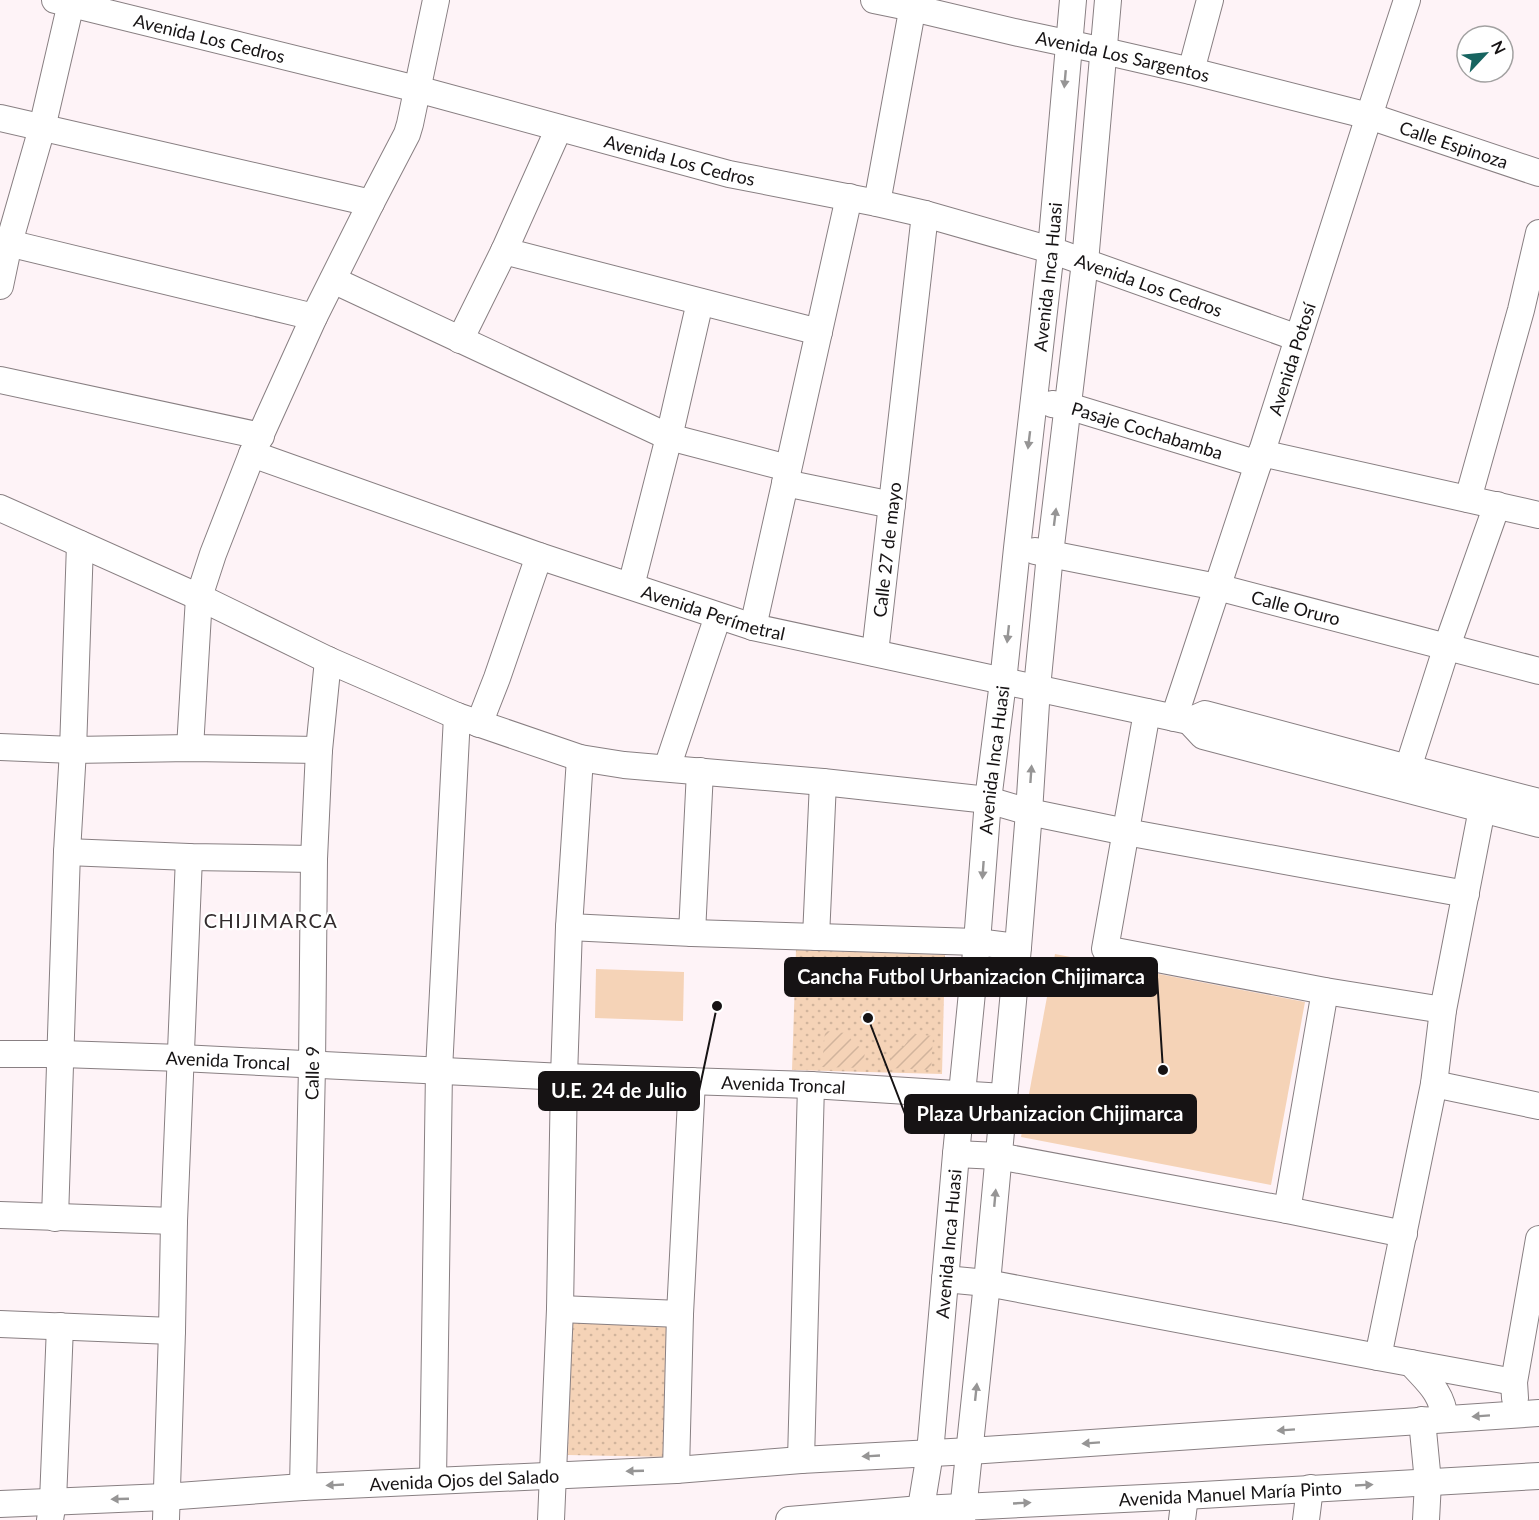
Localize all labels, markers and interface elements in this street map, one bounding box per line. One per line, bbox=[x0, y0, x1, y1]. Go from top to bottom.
street label: Avenida Los Cedros bbox=[132, 9, 287, 67]
north arrow bbox=[1455, 24, 1515, 84]
street label: Avenida Los Sargentos bbox=[1034, 26, 1212, 86]
text: N bbox=[1488, 38, 1510, 57]
one-way arrow bbox=[1060, 70, 1070, 89]
street label: Calle Espinoza bbox=[1397, 116, 1511, 173]
street label: Avenida Los Cedros bbox=[602, 130, 757, 190]
street label: Avenida Inca Huasi bbox=[1029, 201, 1066, 353]
street label: Avenida Los Cedros bbox=[1072, 248, 1226, 321]
street label: Avenida Potosí bbox=[1263, 299, 1320, 418]
street label: Pasaje Cochabamba bbox=[1069, 397, 1226, 464]
one-way arrow bbox=[1024, 431, 1034, 450]
street label: Calle 27 de mayo bbox=[868, 481, 905, 619]
one-way arrow bbox=[1050, 508, 1059, 527]
street label: Avenida Perímetral bbox=[639, 580, 787, 645]
street label: Calle Oruro bbox=[1249, 585, 1343, 630]
one-way arrow bbox=[1003, 625, 1013, 644]
street label: Avenida Inca Huasi bbox=[974, 684, 1013, 835]
one-way arrow bbox=[1027, 764, 1036, 783]
one-way arrow bbox=[978, 860, 988, 879]
district label: CHIJIMARCA bbox=[204, 908, 338, 932]
callout: Cancha Futbol Urbanizacion Chijimarca bbox=[785, 958, 1157, 996]
text: Cancha Futbol Urbanizacion Chijimarca bbox=[797, 964, 1145, 988]
street label: Avenida Troncal bbox=[165, 1046, 291, 1074]
street label: Calle 9 bbox=[300, 1046, 323, 1100]
street label: Avenida Troncal bbox=[721, 1071, 846, 1098]
callout: U.E. 24 de Julio bbox=[539, 1072, 699, 1110]
text: U.E. 24 de Julio bbox=[551, 1078, 687, 1102]
callout: Plaza Urbanizacion Chijimarca bbox=[905, 1095, 1196, 1133]
text: Plaza Urbanizacion Chijimarca bbox=[917, 1101, 1183, 1125]
street label: Avenida Inca Huasi bbox=[931, 1168, 966, 1319]
one-way arrow bbox=[990, 1189, 999, 1208]
one-way arrow bbox=[971, 1383, 981, 1402]
one-way arrow bbox=[1471, 1412, 1490, 1421]
one-way arrow bbox=[1277, 1425, 1296, 1434]
one-way arrow bbox=[1082, 1438, 1101, 1447]
one-way arrow bbox=[862, 1451, 881, 1461]
street label: Avenida Ojos del Salado bbox=[369, 1464, 560, 1495]
one-way arrow bbox=[625, 1467, 644, 1476]
street label: Avenida Manuel María Pinto bbox=[1118, 1476, 1342, 1510]
one-way arrow bbox=[326, 1481, 345, 1490]
one-way arrow bbox=[1354, 1481, 1373, 1490]
one-way arrow bbox=[110, 1494, 129, 1503]
one-way arrow bbox=[1013, 1499, 1032, 1508]

